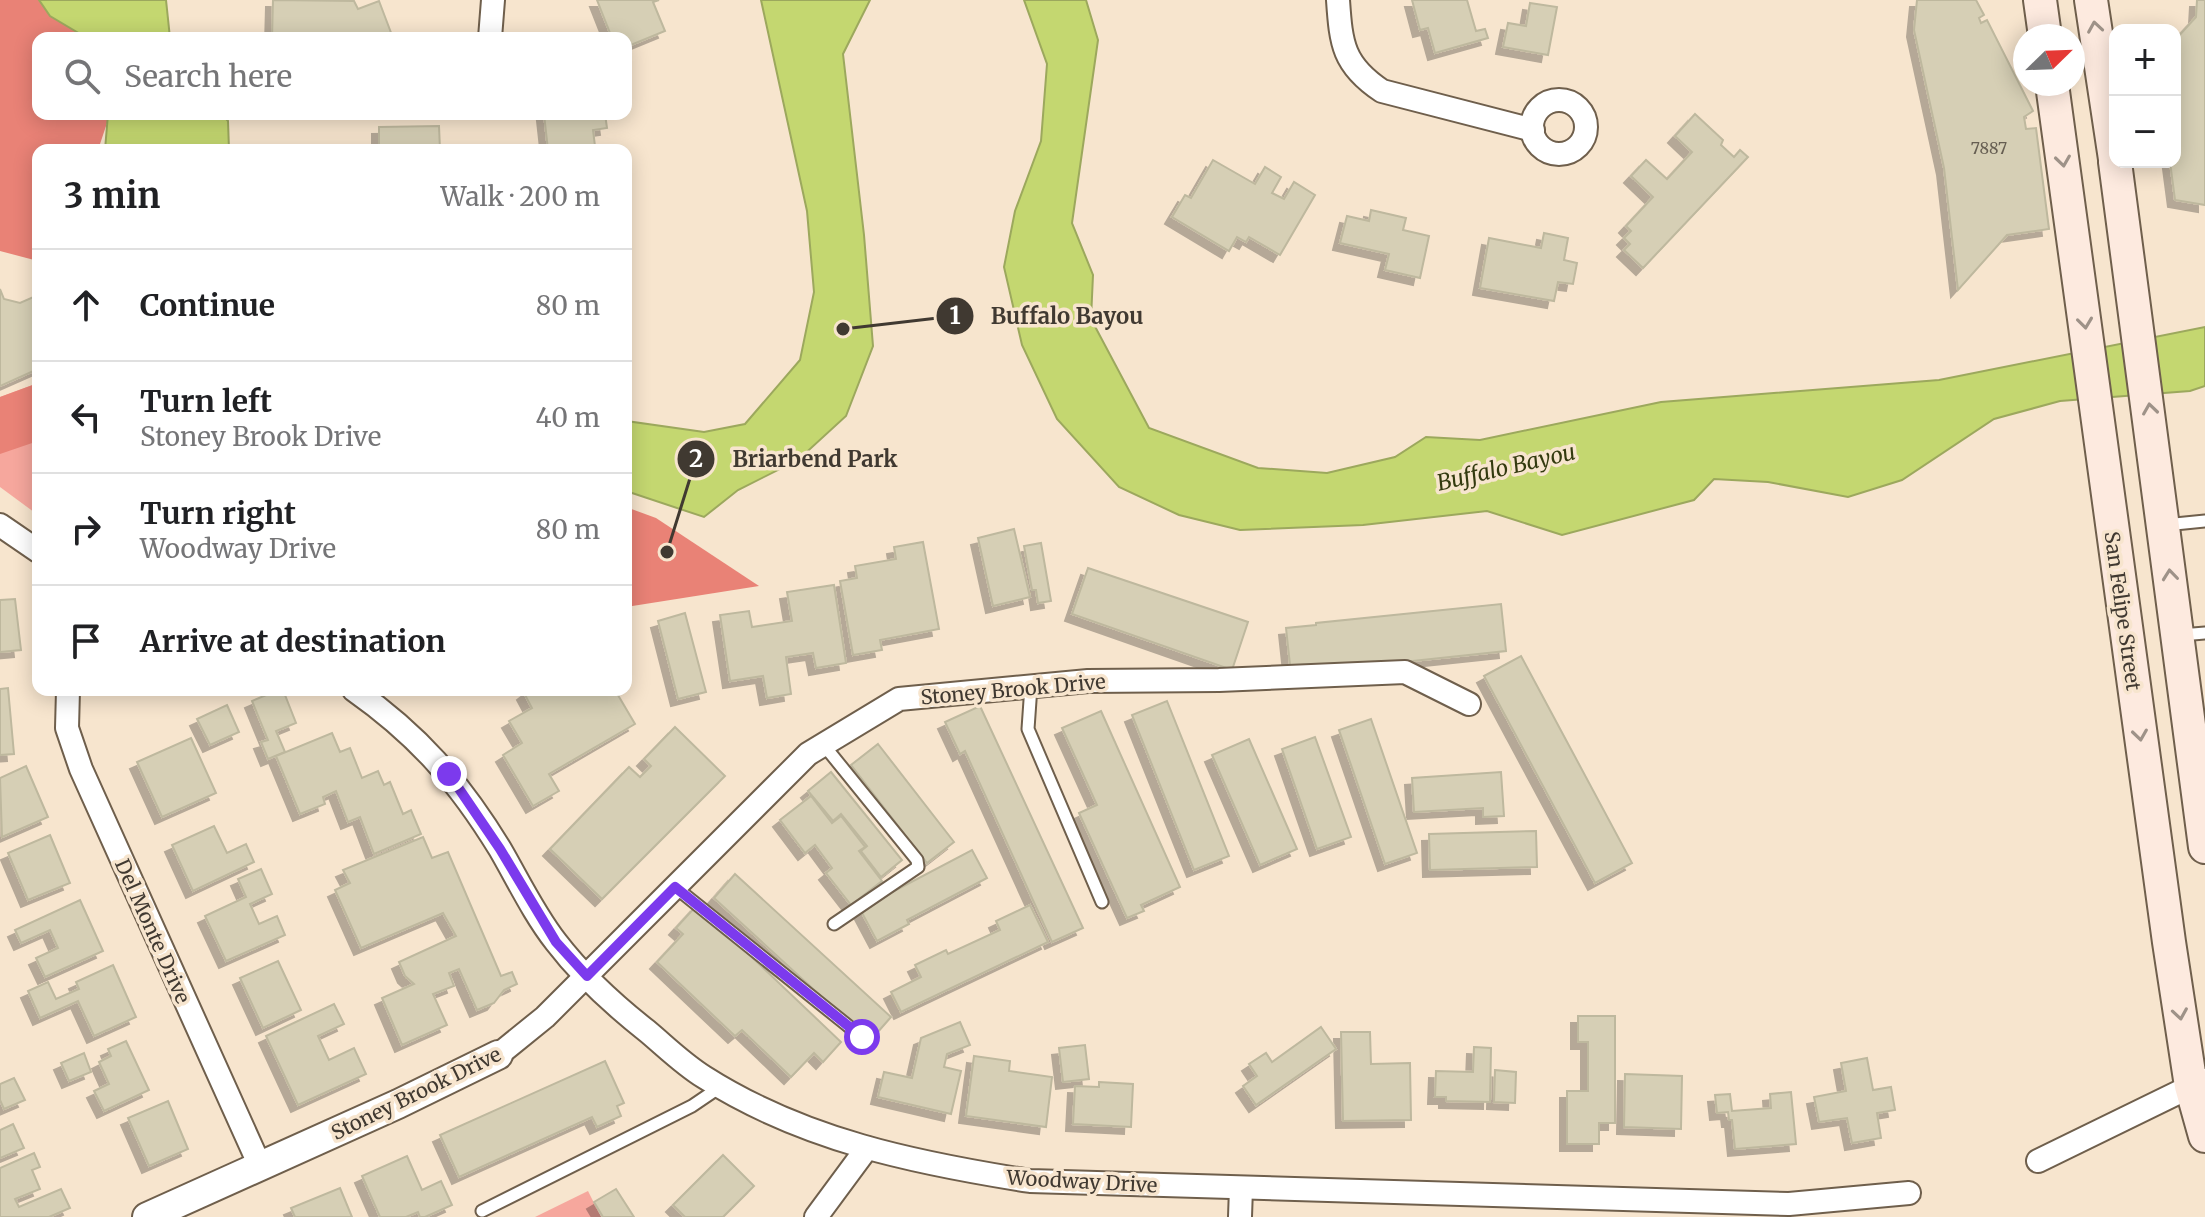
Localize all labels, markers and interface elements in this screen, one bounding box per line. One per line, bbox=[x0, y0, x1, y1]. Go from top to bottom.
one-way arrow bbox=[2087, 20, 2104, 33]
north arrow bbox=[2013, 24, 2085, 96]
map controls bbox=[2109, 24, 2181, 168]
button: + bbox=[2109, 24, 2181, 96]
search box bbox=[32, 32, 632, 120]
icon: search bbox=[60, 54, 104, 98]
text: Search here bbox=[124, 57, 292, 95]
button: − bbox=[2109, 96, 2181, 168]
house number: 7887 bbox=[1971, 138, 2007, 158]
one-way arrow bbox=[2054, 154, 2071, 168]
text: 3 min bbox=[64, 175, 160, 217]
text: Walk · 200 m bbox=[441, 180, 600, 213]
icon: ahead bbox=[64, 283, 108, 327]
text: Continue bbox=[140, 286, 275, 324]
text: 80 m bbox=[536, 289, 600, 322]
callout: Buffalo Bayou bbox=[935, 293, 1160, 339]
text: 1 bbox=[949, 300, 961, 331]
text: Buffalo Bayou bbox=[991, 302, 1143, 330]
one-way arrow bbox=[2076, 317, 2093, 330]
text: Turn left bbox=[140, 382, 272, 420]
icon: left bbox=[64, 395, 108, 439]
text: 40 m bbox=[536, 401, 600, 434]
one-way arrow bbox=[2141, 402, 2158, 415]
text: Stoney Brook Drive bbox=[140, 420, 381, 453]
callout: Briarbend Park bbox=[676, 436, 913, 482]
water label: Buffalo Bayou bbox=[1434, 437, 1578, 497]
text: 2 bbox=[689, 443, 703, 474]
text: Briarbend Park bbox=[732, 445, 898, 473]
text: Turn right bbox=[140, 494, 296, 532]
icon: right bbox=[64, 507, 108, 551]
text: 80 m bbox=[536, 513, 600, 546]
street label: San Felipe Street bbox=[2099, 530, 2147, 692]
text: Woodway Drive bbox=[140, 532, 336, 565]
one-way arrow bbox=[2162, 568, 2179, 582]
icon: arrive bbox=[64, 619, 108, 663]
text: Arrive at destination bbox=[140, 622, 446, 660]
street label: Stoney Brook Drive bbox=[919, 668, 1107, 710]
one-way arrow bbox=[2131, 728, 2148, 742]
route end bbox=[431, 756, 467, 792]
street label: Del Monte Drive bbox=[110, 855, 196, 1007]
one-way arrow bbox=[2171, 1008, 2188, 1021]
route start bbox=[844, 1019, 880, 1055]
street label: Stoney Brook Drive bbox=[327, 1041, 505, 1145]
street label: Woodway Drive bbox=[1005, 1165, 1158, 1197]

